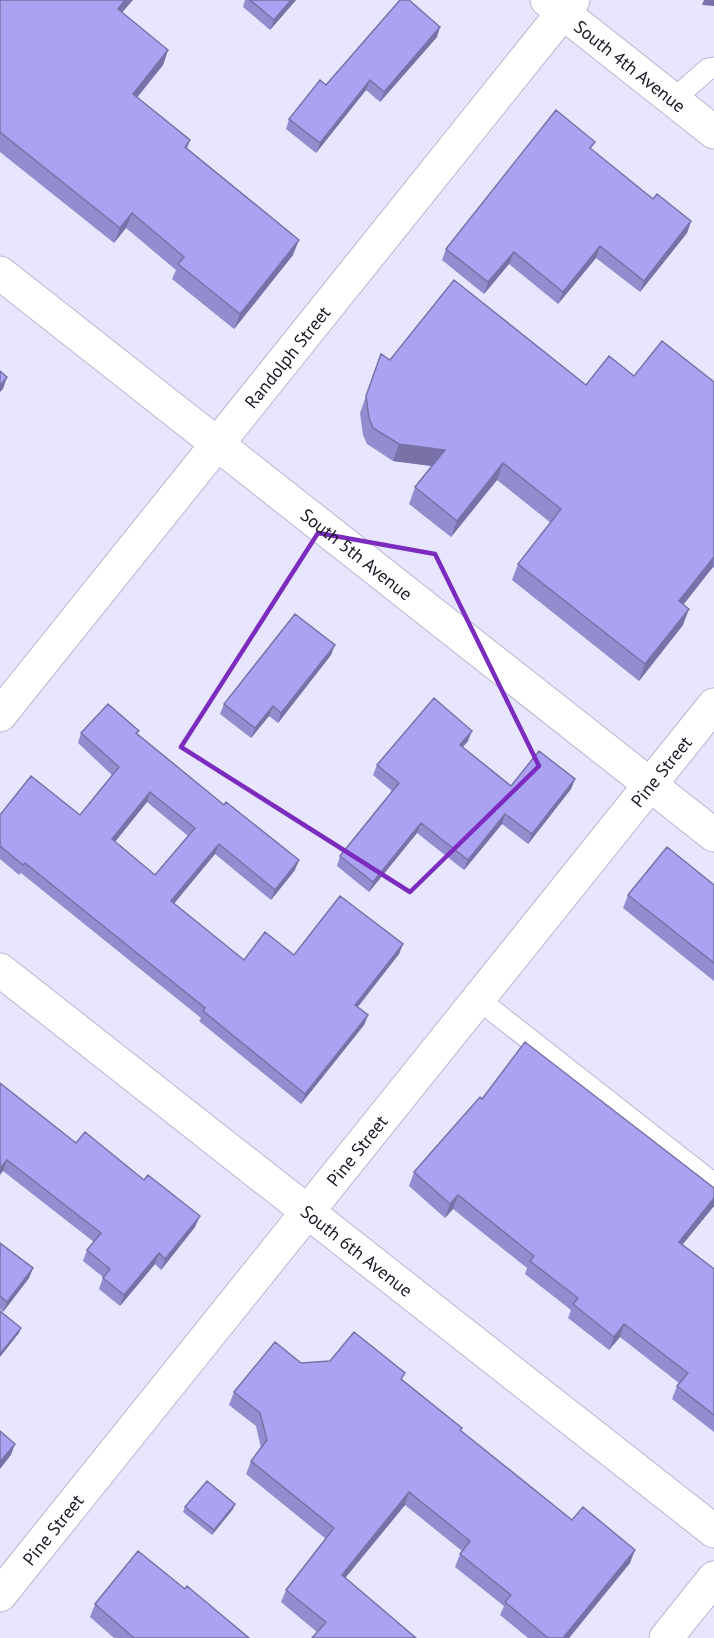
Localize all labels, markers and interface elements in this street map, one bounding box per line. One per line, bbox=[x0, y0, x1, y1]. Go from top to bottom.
street label: South 4th Avenue bbox=[570, 15, 691, 117]
street label: Randolph Street bbox=[239, 301, 335, 413]
street label: South 5th Avenue bbox=[296, 503, 417, 605]
street label: Pine Street bbox=[625, 731, 696, 812]
street label: Pine Street bbox=[321, 1110, 392, 1191]
street label: South 6th Avenue bbox=[296, 1199, 418, 1302]
street label: Pine Street bbox=[17, 1489, 88, 1570]

